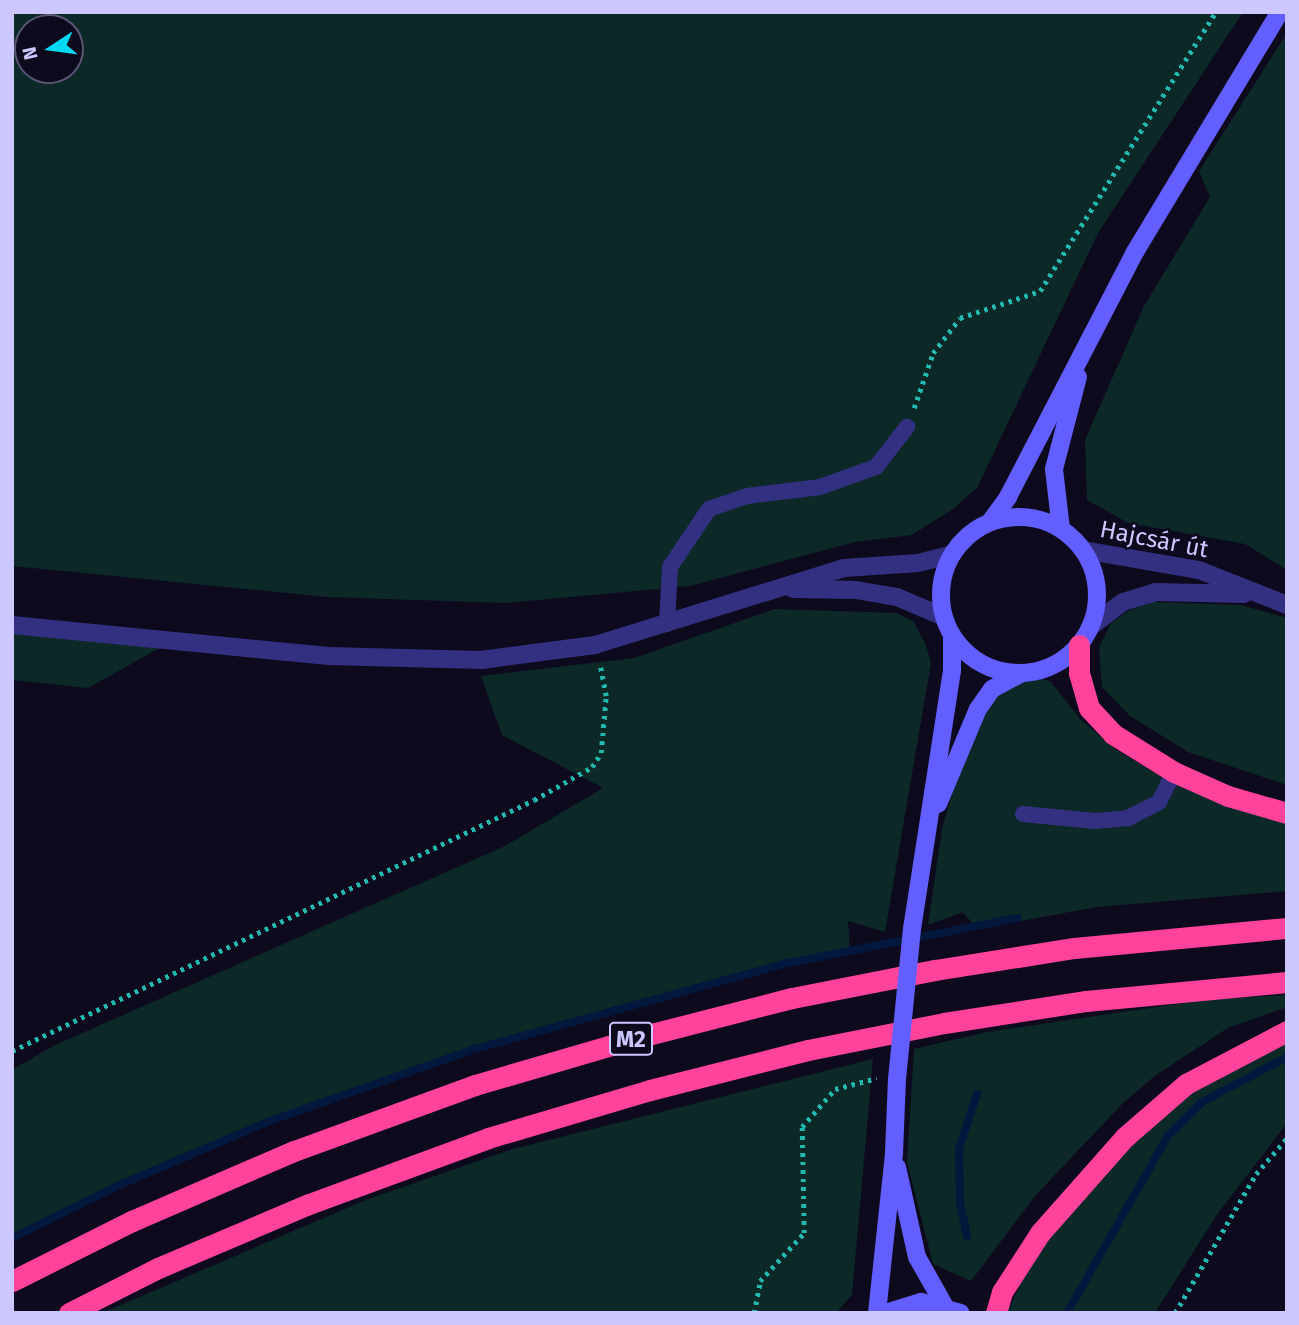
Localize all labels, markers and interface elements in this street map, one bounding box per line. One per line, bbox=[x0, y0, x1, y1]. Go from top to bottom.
north arrow bbox=[14, 14, 84, 84]
text: N bbox=[17, 45, 43, 62]
street label: Hajcsár út bbox=[1097, 515, 1211, 565]
road number: M2 bbox=[608, 1020, 654, 1058]

